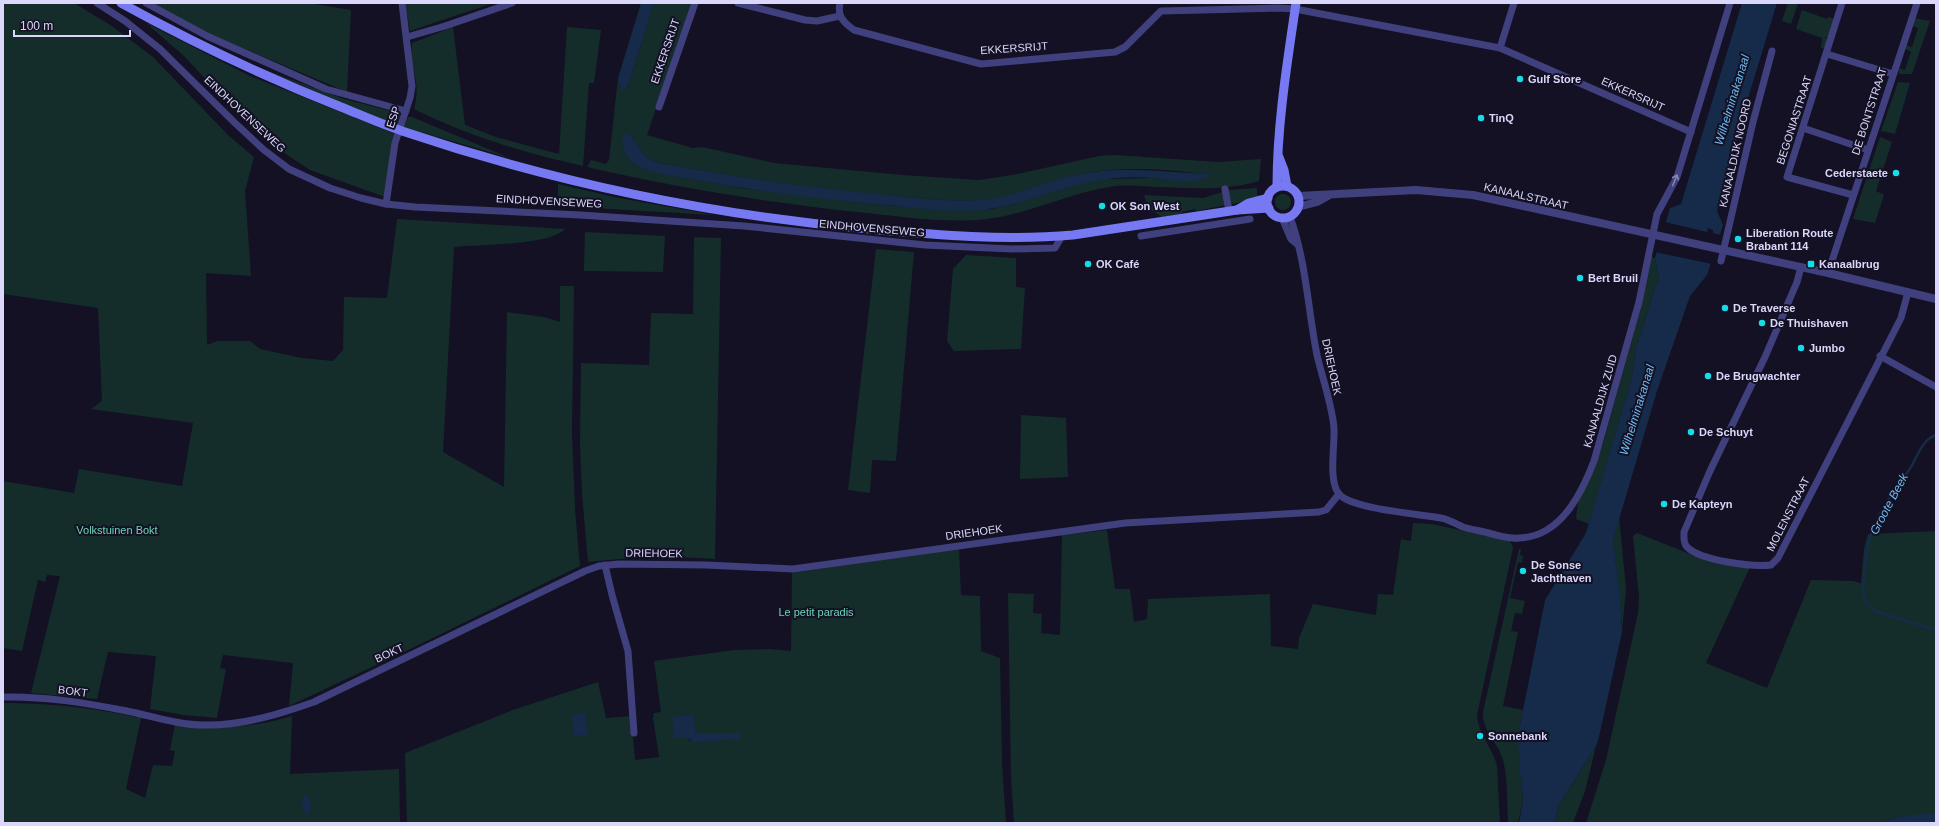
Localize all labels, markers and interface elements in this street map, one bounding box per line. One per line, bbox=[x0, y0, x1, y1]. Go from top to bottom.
scale bar bbox=[14, 12, 130, 38]
street label: EKKERSRIJT bbox=[648, 17, 682, 85]
text: 100 m bbox=[20, 19, 53, 33]
street label: EKKERSRIJT bbox=[980, 40, 1049, 56]
water label: Wilhelminakanaal bbox=[1712, 53, 1753, 147]
street label: DE BONTSTRAAT bbox=[1849, 65, 1889, 156]
street label: EINDHOVENSEWEG bbox=[202, 73, 288, 155]
place label: Gulf Store bbox=[1528, 73, 1581, 85]
marker: Gulf Store bbox=[1515, 74, 1525, 84]
street label: BEGONIASTRAAT bbox=[1774, 74, 1814, 166]
street label: EKKERSRIJT bbox=[1600, 75, 1667, 113]
street label: KANAALDIJK NOORD bbox=[1717, 97, 1753, 209]
street label: ESP bbox=[384, 105, 402, 129]
place label: TinQ bbox=[1489, 112, 1514, 124]
marker: TinQ bbox=[1476, 113, 1486, 123]
place label: Cederstaete bbox=[1825, 167, 1888, 179]
marker: Cederstaete bbox=[1891, 168, 1901, 178]
one-way arrow bbox=[1672, 174, 1680, 186]
street label: KANAALSTRAAT bbox=[1483, 180, 1570, 212]
street label: EINDHOVENSEWEG bbox=[496, 192, 602, 210]
place label: OK Son West bbox=[1110, 200, 1180, 212]
marker: OK Son West bbox=[1097, 201, 1107, 211]
street label: EINDHOVENSEWEG bbox=[818, 217, 926, 239]
place label: Liberation Route Brabant 114 bbox=[1746, 227, 1833, 252]
marker: Liberation Route Brabant 114 bbox=[1733, 234, 1743, 244]
place label: OK Café bbox=[1096, 258, 1139, 270]
place label: Kanaalbrug bbox=[1819, 258, 1880, 270]
marker: OK Café bbox=[1083, 259, 1093, 269]
marker: Kanaalbrug bbox=[1806, 259, 1816, 269]
place label: Bert Bruil bbox=[1588, 272, 1638, 284]
marker: Bert Bruil bbox=[1575, 273, 1585, 283]
place label: De Traverse bbox=[1733, 302, 1795, 314]
marker: De Traverse bbox=[1720, 303, 1730, 313]
place label: De Thuishaven bbox=[1770, 317, 1849, 329]
marker: De Thuishaven bbox=[1757, 318, 1767, 328]
street label: DRIEHOEK bbox=[1320, 338, 1344, 397]
place label: Jumbo bbox=[1809, 342, 1845, 354]
marker: Jumbo bbox=[1796, 343, 1806, 353]
street label: KANAALDIJK ZUID bbox=[1581, 353, 1619, 449]
water label: Wilhelminakanaal bbox=[1617, 363, 1658, 457]
place label: De Brugwachter bbox=[1716, 370, 1801, 382]
marker: De Brugwachter bbox=[1703, 371, 1713, 381]
place label: De Schuyt bbox=[1699, 426, 1753, 438]
marker: De Schuyt bbox=[1686, 427, 1696, 437]
water label: Groote Beek bbox=[1867, 470, 1911, 537]
street label: MOLENSTRAAT bbox=[1764, 475, 1812, 553]
place label: De Kapteyn bbox=[1672, 498, 1733, 510]
marker: De Kapteyn bbox=[1659, 499, 1669, 509]
street label: DRIEHOEK bbox=[945, 522, 1004, 542]
park label: Volkstuinen Bokt bbox=[76, 524, 158, 536]
street label: DRIEHOEK bbox=[625, 546, 683, 560]
place label: De Sonse Jachthaven bbox=[1531, 559, 1592, 584]
marker: De Sonse Jachthaven bbox=[1518, 566, 1528, 576]
park label: Le petit paradis bbox=[778, 606, 854, 618]
street label: BOKT bbox=[373, 641, 405, 665]
street label: BOKT bbox=[57, 683, 89, 699]
place label: Sonnebank bbox=[1488, 730, 1548, 742]
marker: Sonnebank bbox=[1475, 731, 1485, 741]

